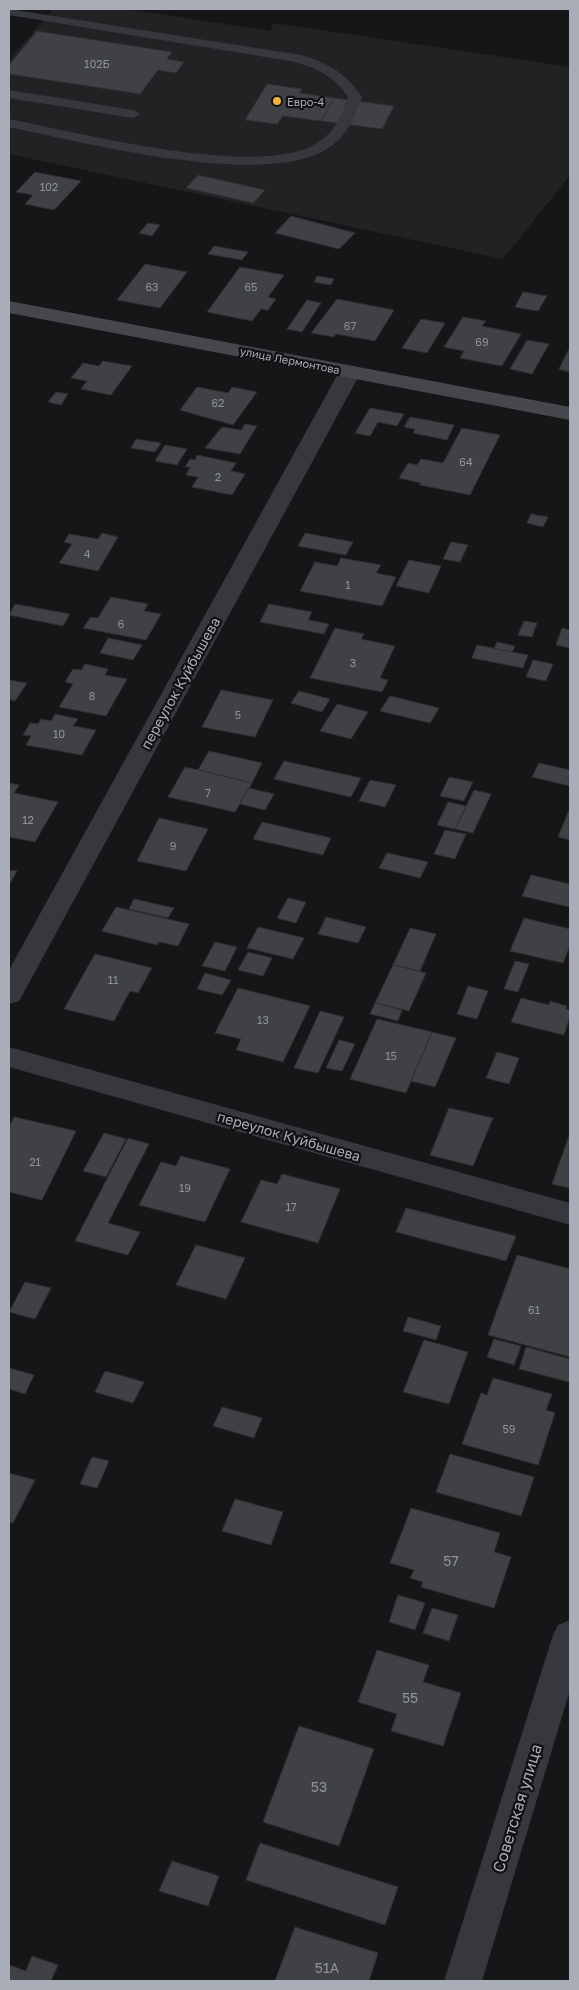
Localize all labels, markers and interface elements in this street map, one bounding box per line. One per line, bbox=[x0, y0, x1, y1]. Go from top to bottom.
house number: 102Б bbox=[84, 57, 110, 70]
marker: Евро-4 bbox=[271, 95, 283, 107]
place label: Евро-4 bbox=[287, 95, 324, 108]
house number: 102 bbox=[40, 180, 58, 193]
house number: 63 bbox=[145, 280, 159, 293]
house number: 65 bbox=[244, 280, 258, 293]
house number: 67 bbox=[344, 319, 356, 332]
house number: 69 bbox=[475, 335, 489, 348]
street label: улица Лермонтова bbox=[239, 344, 341, 376]
house number: 62 bbox=[211, 396, 225, 409]
house number: 64 bbox=[459, 455, 473, 468]
house number: 2 bbox=[215, 470, 221, 483]
house number: 4 bbox=[84, 547, 91, 560]
house number: 1 bbox=[345, 578, 351, 591]
street label: переулок Куйбышева bbox=[137, 614, 223, 752]
house number: 6 bbox=[118, 617, 125, 630]
house number: 3 bbox=[350, 656, 356, 669]
house number: 8 bbox=[89, 689, 96, 702]
house number: 5 bbox=[235, 708, 241, 721]
house number: 10 bbox=[53, 727, 65, 740]
house number: 7 bbox=[205, 786, 211, 799]
house number: 12 bbox=[22, 813, 34, 826]
house number: 9 bbox=[170, 839, 176, 852]
house number: 11 bbox=[108, 973, 118, 986]
house number: 13 bbox=[257, 1013, 269, 1026]
house number: 15 bbox=[385, 1049, 397, 1062]
street label: переулок Куйбышева bbox=[215, 1107, 363, 1165]
house number: 21 bbox=[29, 1155, 41, 1168]
house number: 19 bbox=[179, 1181, 191, 1194]
house number: 17 bbox=[285, 1200, 297, 1213]
house number: 61 bbox=[528, 1303, 540, 1316]
house number: 59 bbox=[502, 1422, 516, 1435]
house number: 57 bbox=[443, 1552, 459, 1569]
house number: 55 bbox=[402, 1689, 418, 1706]
street label: Советская улица bbox=[488, 1741, 546, 1875]
house number: 53 bbox=[311, 1778, 327, 1795]
house number: 51А bbox=[315, 1959, 340, 1976]

